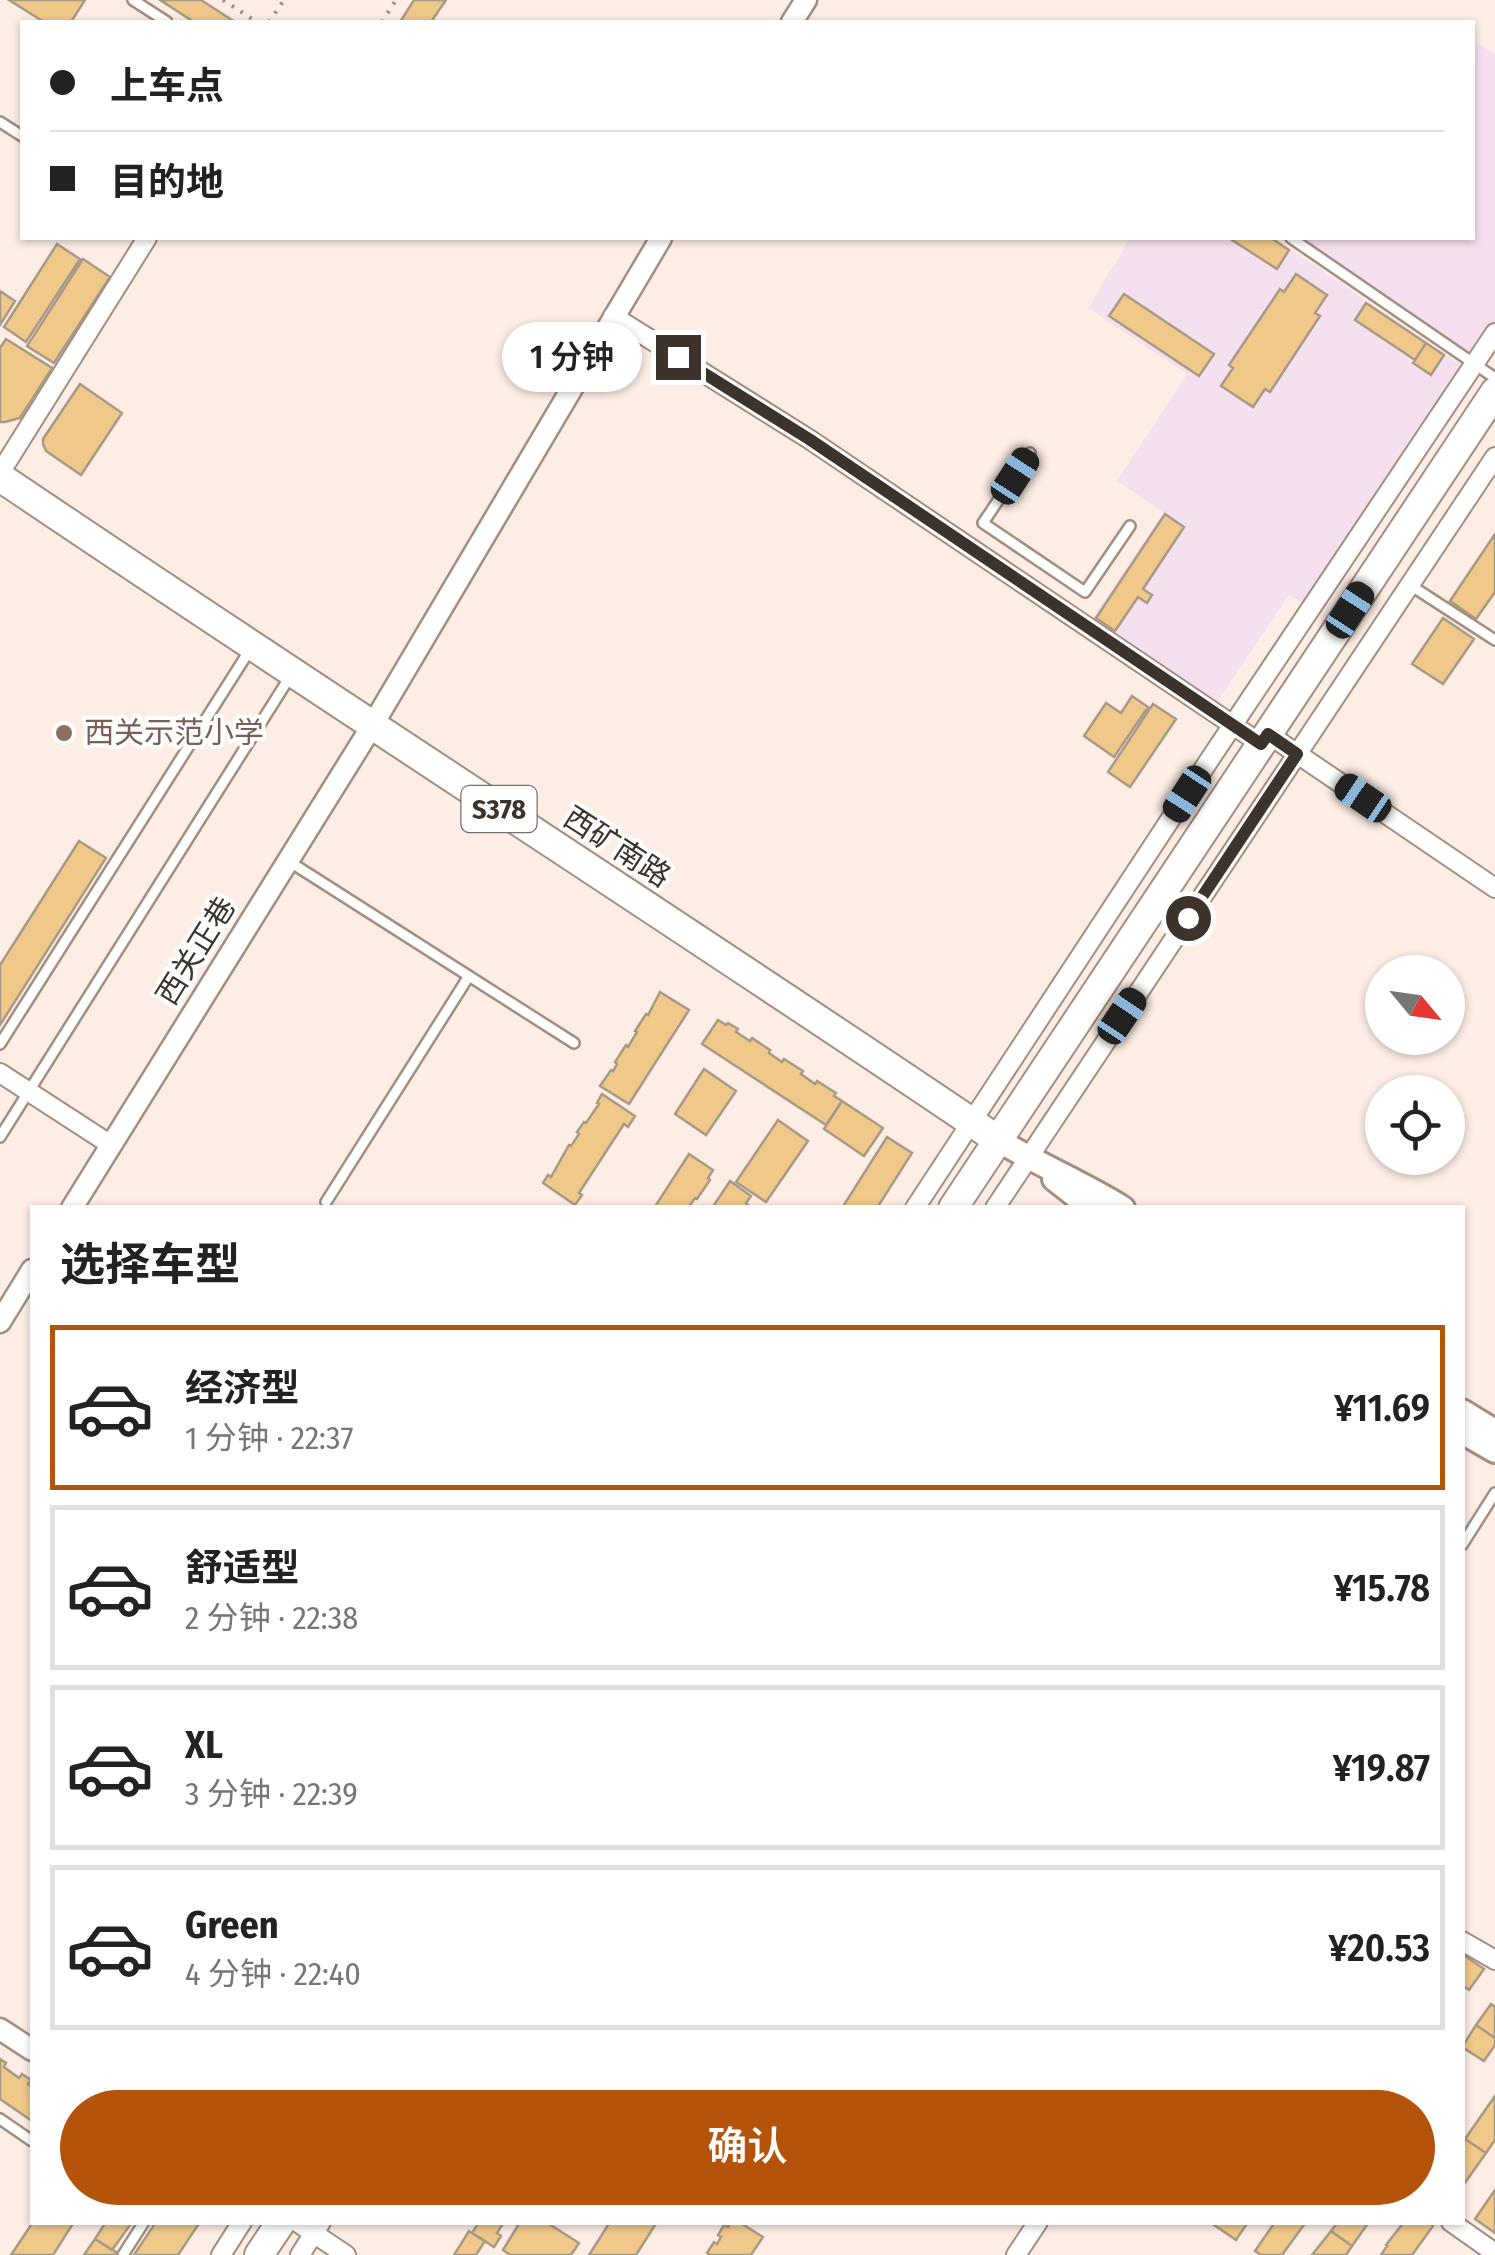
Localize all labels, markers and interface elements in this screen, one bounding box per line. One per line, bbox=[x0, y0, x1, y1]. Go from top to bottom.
text: 上车点 bbox=[110, 63, 224, 109]
text: 目的地 bbox=[110, 159, 224, 205]
callout: 1 分钟 bbox=[503, 322, 643, 392]
route end bbox=[656, 335, 701, 380]
text: 1 分钟 bbox=[530, 338, 614, 376]
car bbox=[986, 443, 1044, 509]
car bbox=[1321, 577, 1379, 643]
place label: 西关示范小学 bbox=[84, 715, 264, 751]
marker: 西关示范小学 bbox=[53, 722, 75, 744]
car bbox=[1158, 761, 1216, 827]
car bbox=[1330, 769, 1396, 827]
road number: S378 bbox=[462, 786, 536, 832]
street label: 西矿南路 bbox=[557, 799, 677, 895]
street label: 西关正巷 bbox=[149, 891, 243, 1011]
route start bbox=[1166, 896, 1211, 941]
north arrow bbox=[1365, 955, 1465, 1055]
map controls bbox=[1365, 955, 1465, 1175]
car bbox=[1093, 983, 1151, 1049]
button: locate bbox=[1365, 1075, 1465, 1175]
text: 选择车型 bbox=[60, 1238, 240, 1292]
icon: car bbox=[65, 1363, 155, 1453]
text: 经济型 bbox=[185, 1365, 299, 1411]
text: ¥11.69 bbox=[1334, 1385, 1430, 1431]
text: 1 分钟 · 22:37 bbox=[185, 1419, 353, 1457]
icon: car bbox=[65, 1543, 155, 1633]
text: 舒适型 bbox=[185, 1545, 299, 1591]
text: ¥15.78 bbox=[1334, 1565, 1430, 1611]
text: 2 分钟 · 22:38 bbox=[185, 1599, 358, 1637]
text: XL bbox=[185, 1722, 223, 1768]
icon: car bbox=[65, 1723, 155, 1813]
text: ¥19.87 bbox=[1333, 1745, 1430, 1791]
text: 3 分钟 · 22:39 bbox=[185, 1775, 358, 1813]
text: Green bbox=[185, 1902, 279, 1948]
icon: car bbox=[65, 1903, 155, 1993]
text: ¥20.53 bbox=[1328, 1925, 1430, 1971]
text: 4 分钟 · 22:40 bbox=[185, 1955, 361, 1993]
button: 确认 bbox=[60, 2090, 1435, 2205]

